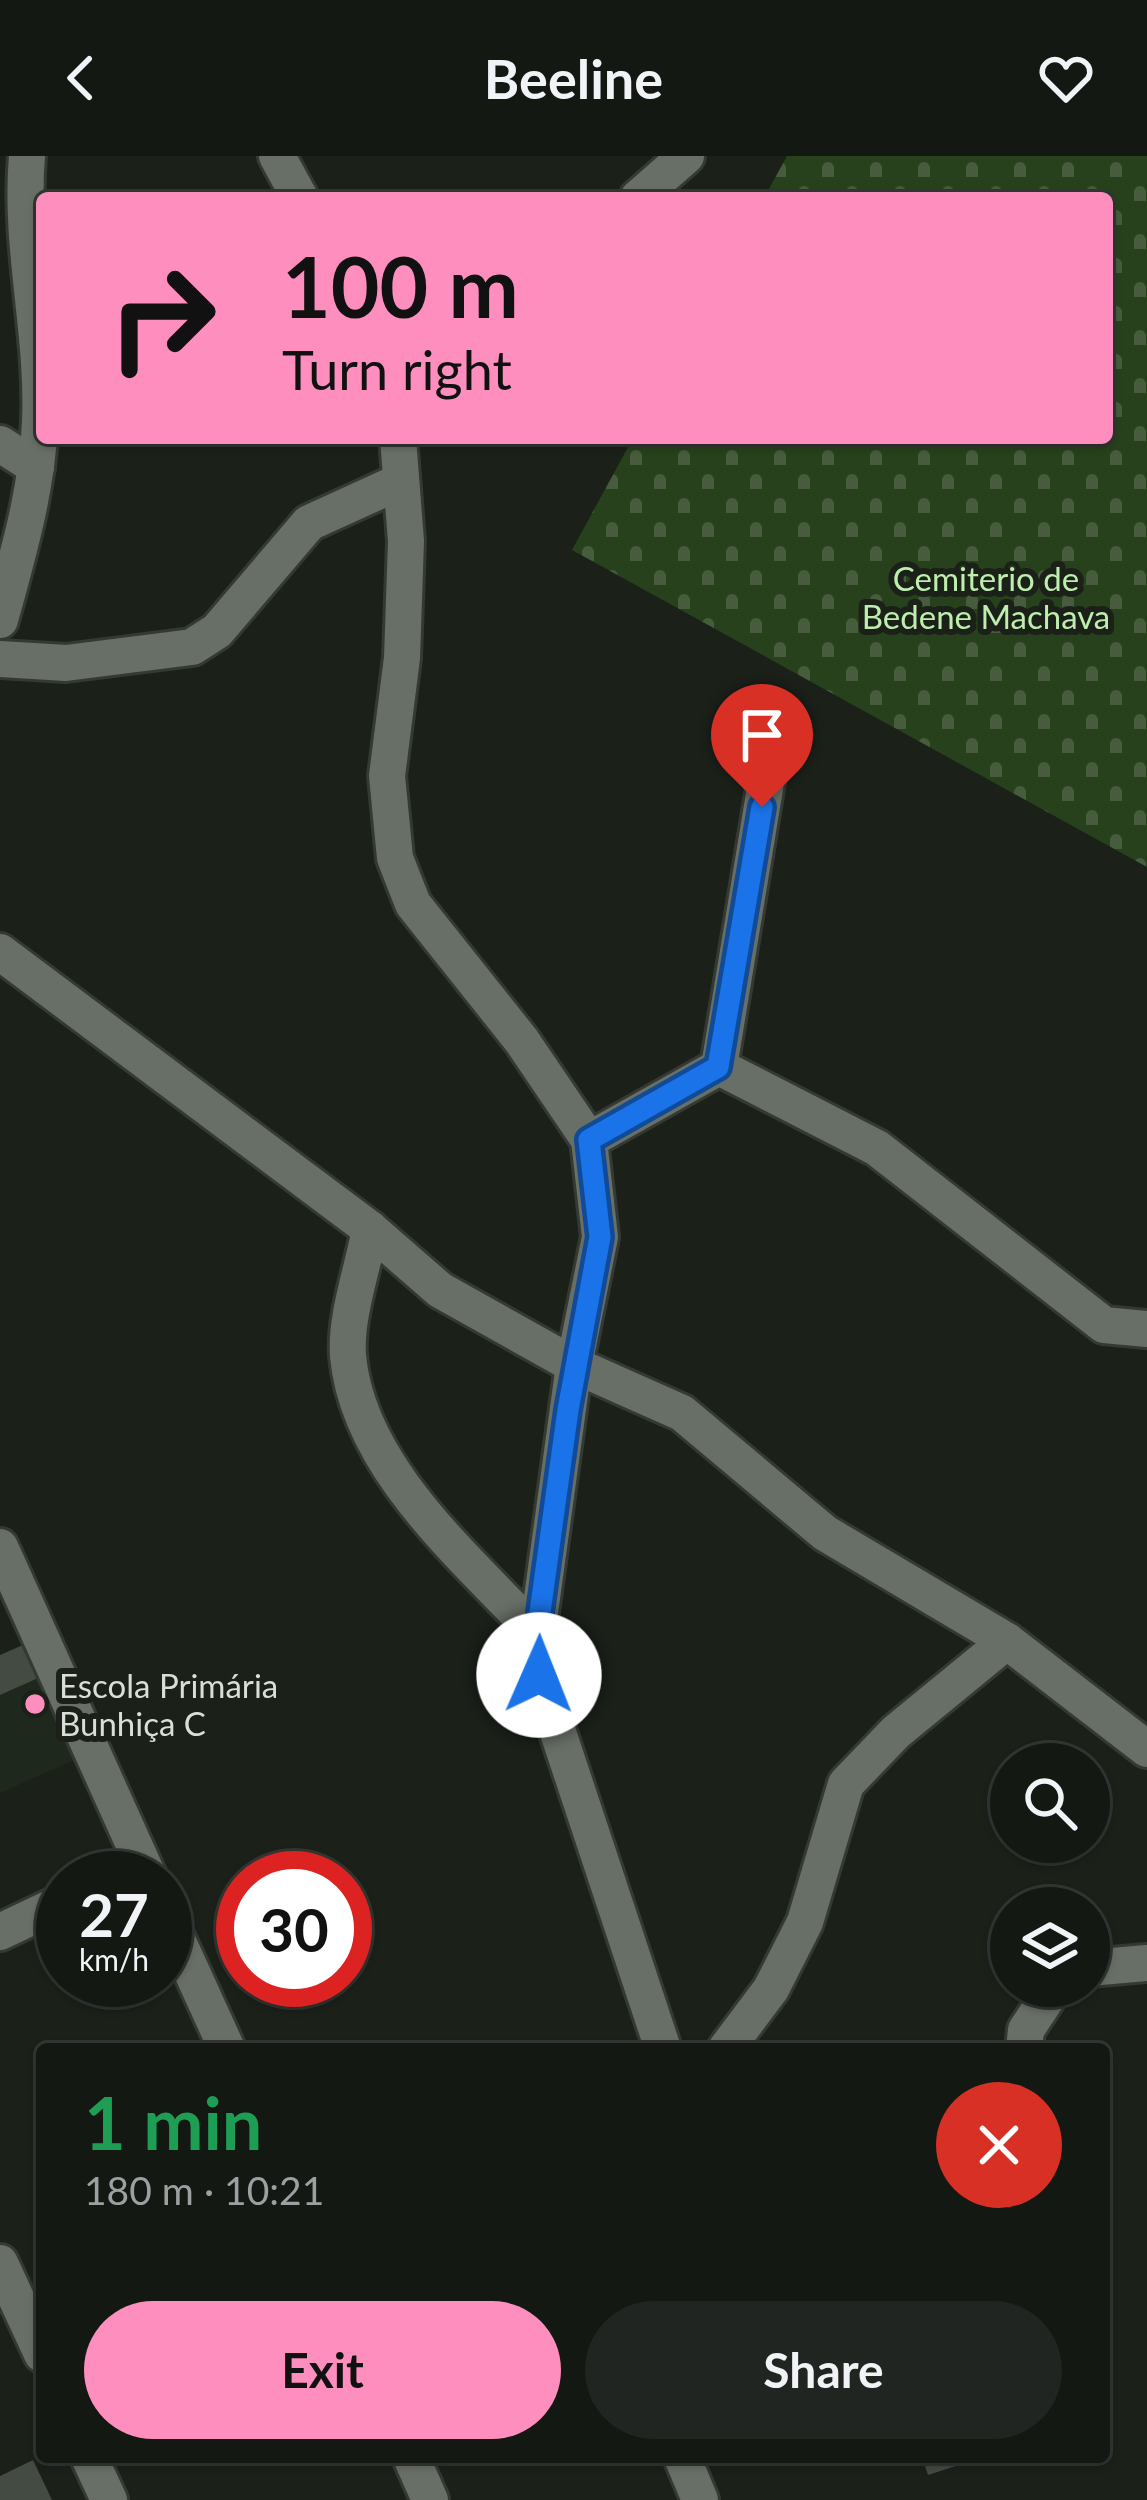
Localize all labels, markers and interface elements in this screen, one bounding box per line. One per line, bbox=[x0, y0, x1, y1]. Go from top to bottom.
icon: back bbox=[48, 45, 114, 111]
icon: heart bbox=[1033, 45, 1099, 111]
text: Beeline bbox=[484, 46, 663, 111]
text: 100 m bbox=[282, 235, 519, 336]
icon: right bbox=[84, 240, 240, 396]
text: Turn right bbox=[282, 337, 512, 402]
park label: Cemiterio de Bedene Machava bbox=[862, 558, 1110, 636]
pin bbox=[711, 684, 813, 807]
icon: arrive bbox=[729, 702, 795, 768]
position arrow bbox=[476, 1612, 602, 1738]
place label: Escola Primária Bunhiça C bbox=[59, 1665, 278, 1743]
marker: Escola Primária Bunhiça C bbox=[22, 1691, 48, 1717]
map controls bbox=[990, 1743, 1110, 2007]
button: search bbox=[990, 1743, 1110, 1863]
speed limit sign: 30 bbox=[216, 1851, 372, 2007]
text: 27 bbox=[79, 1878, 149, 1950]
button: layers bbox=[990, 1887, 1110, 2007]
text: km/h bbox=[79, 1941, 149, 1977]
text: 1 min bbox=[84, 2079, 262, 2165]
button: close bbox=[936, 2082, 1062, 2208]
text: 180 m · 10:21 bbox=[84, 2167, 324, 2213]
button: Exit bbox=[84, 2301, 561, 2439]
button: Share bbox=[585, 2301, 1062, 2439]

